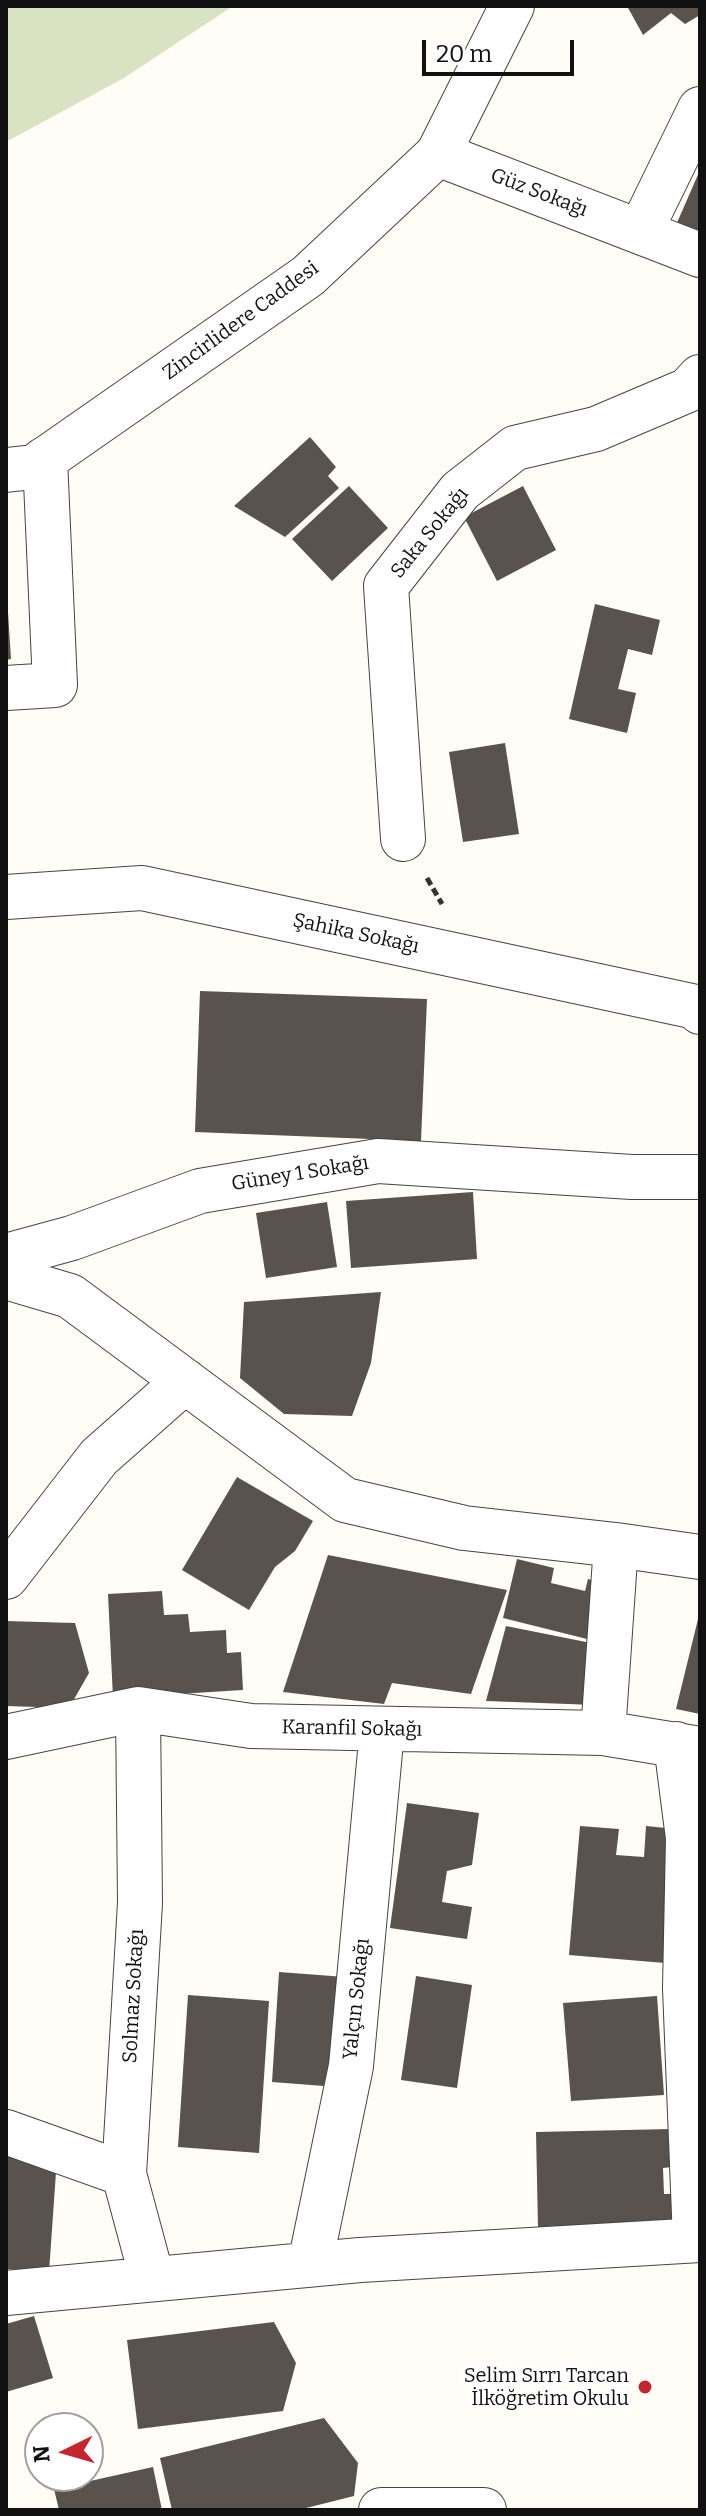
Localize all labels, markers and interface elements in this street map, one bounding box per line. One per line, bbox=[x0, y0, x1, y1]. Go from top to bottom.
scale bar bbox=[426, 24, 578, 74]
text: 20 m bbox=[436, 40, 492, 68]
street label: Güz Sokağı bbox=[487, 163, 591, 223]
street label: Zincirlidere Caddesi bbox=[158, 256, 324, 386]
street label: Saka Sokağı bbox=[386, 483, 474, 583]
street label: Şahika Sokağı bbox=[291, 909, 421, 959]
street label: Güney 1 Sokağı bbox=[230, 1151, 370, 1197]
street label: Karanfil Sokağı bbox=[281, 1716, 423, 1742]
street label: Solmaz Sokağı bbox=[118, 1928, 150, 2064]
street label: Yalçın Sokağı bbox=[339, 1937, 375, 2061]
place label: Selim Sırrı Tarcan İlköğretim Okulu bbox=[464, 2364, 629, 2411]
marker: Selim Sırrı Tarcan İlköğretim Okulu bbox=[636, 2378, 654, 2396]
north arrow bbox=[24, 2412, 104, 2492]
text: N bbox=[27, 2444, 56, 2464]

